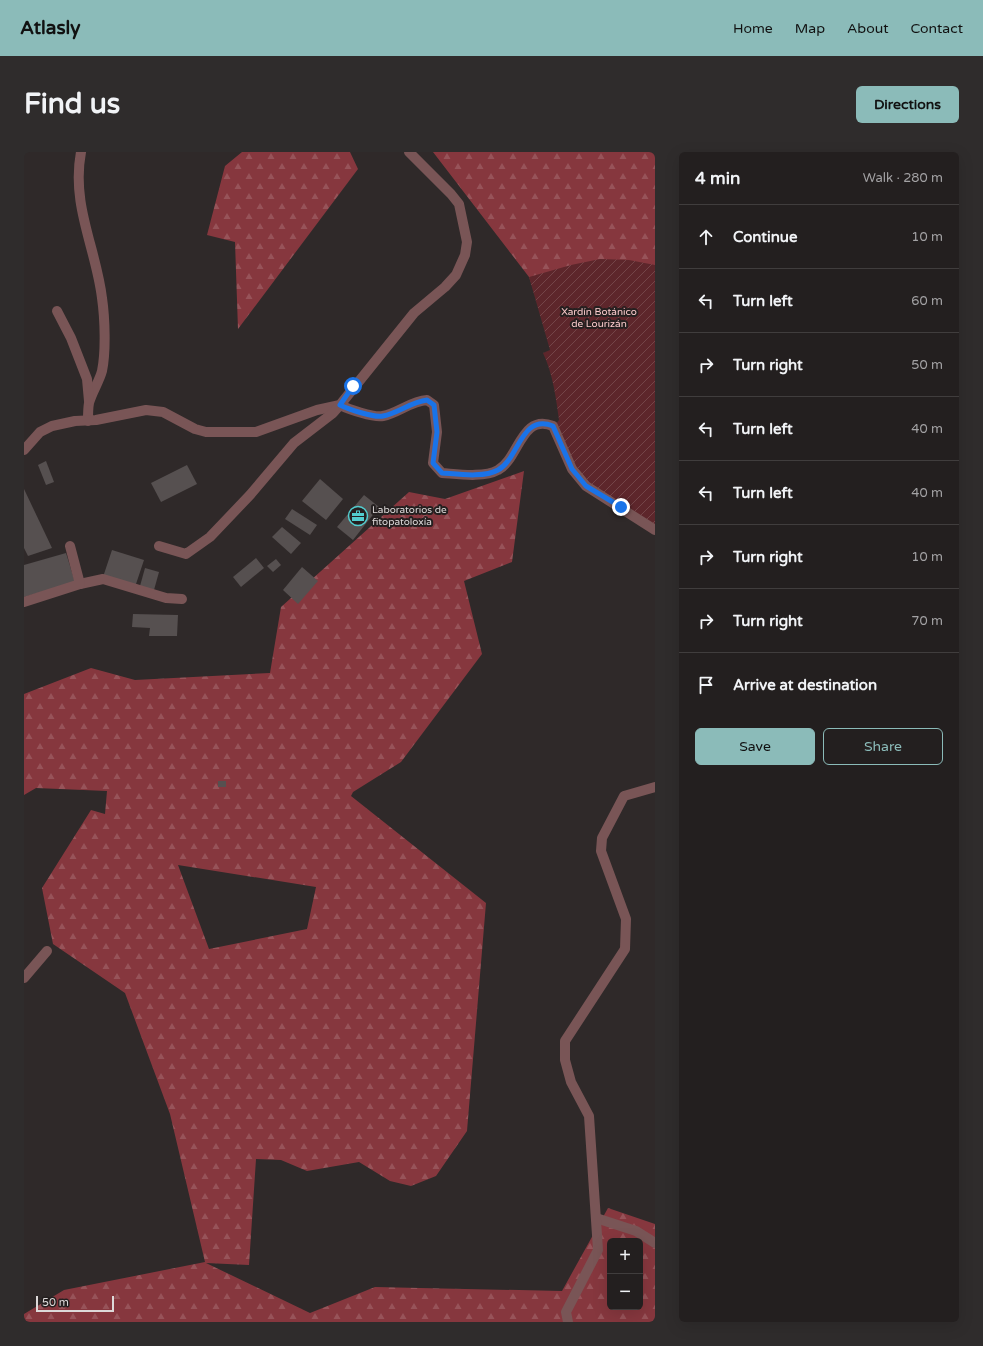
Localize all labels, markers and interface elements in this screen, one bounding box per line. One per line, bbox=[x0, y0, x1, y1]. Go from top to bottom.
text: Atlasly bbox=[20, 17, 80, 39]
text: Home bbox=[733, 20, 773, 37]
text: Map bbox=[795, 20, 825, 37]
text: About bbox=[847, 20, 889, 37]
text: Contact bbox=[911, 20, 963, 37]
button: Directions bbox=[856, 86, 959, 123]
text: Find us bbox=[24, 87, 120, 121]
text: 4 min bbox=[695, 168, 740, 189]
text: Walk · 280 m bbox=[863, 170, 943, 186]
icon: ahead bbox=[695, 226, 717, 248]
text: Continue bbox=[733, 228, 797, 246]
text: 10 m bbox=[911, 229, 943, 245]
icon: left bbox=[695, 290, 717, 312]
text: Turn left bbox=[733, 292, 793, 310]
text: 60 m bbox=[911, 293, 943, 309]
park label: Xardín Botánico de Lourizán bbox=[561, 306, 637, 330]
icon: right bbox=[695, 354, 717, 376]
text: Turn right bbox=[733, 356, 803, 374]
text: 50 m bbox=[911, 357, 943, 373]
route start bbox=[344, 377, 362, 395]
icon: left bbox=[695, 418, 717, 440]
text: Turn left bbox=[733, 420, 793, 438]
text: 40 m bbox=[911, 421, 943, 437]
icon: left bbox=[695, 482, 717, 504]
text: Turn left bbox=[733, 484, 793, 502]
text: 40 m bbox=[911, 485, 943, 501]
route end bbox=[612, 498, 630, 516]
place label: Laboratorios de fitopatoloxía bbox=[372, 504, 447, 528]
office icon: Laboratorios de fitopatoloxía bbox=[347, 505, 369, 527]
icon: right bbox=[695, 546, 717, 568]
text: Turn right bbox=[733, 548, 803, 566]
text: 10 m bbox=[911, 549, 943, 565]
icon: right bbox=[695, 610, 717, 632]
text: Turn right bbox=[733, 612, 803, 630]
text: 70 m bbox=[911, 613, 943, 629]
icon: arrive bbox=[695, 674, 717, 696]
text: Arrive at destination bbox=[733, 676, 877, 694]
button: Save bbox=[695, 728, 815, 765]
button: Share bbox=[823, 728, 943, 765]
map controls bbox=[607, 1238, 643, 1310]
button: + bbox=[607, 1238, 643, 1274]
button: − bbox=[607, 1274, 643, 1310]
scale bar bbox=[36, 1294, 114, 1313]
text: 50 m bbox=[42, 1296, 69, 1309]

